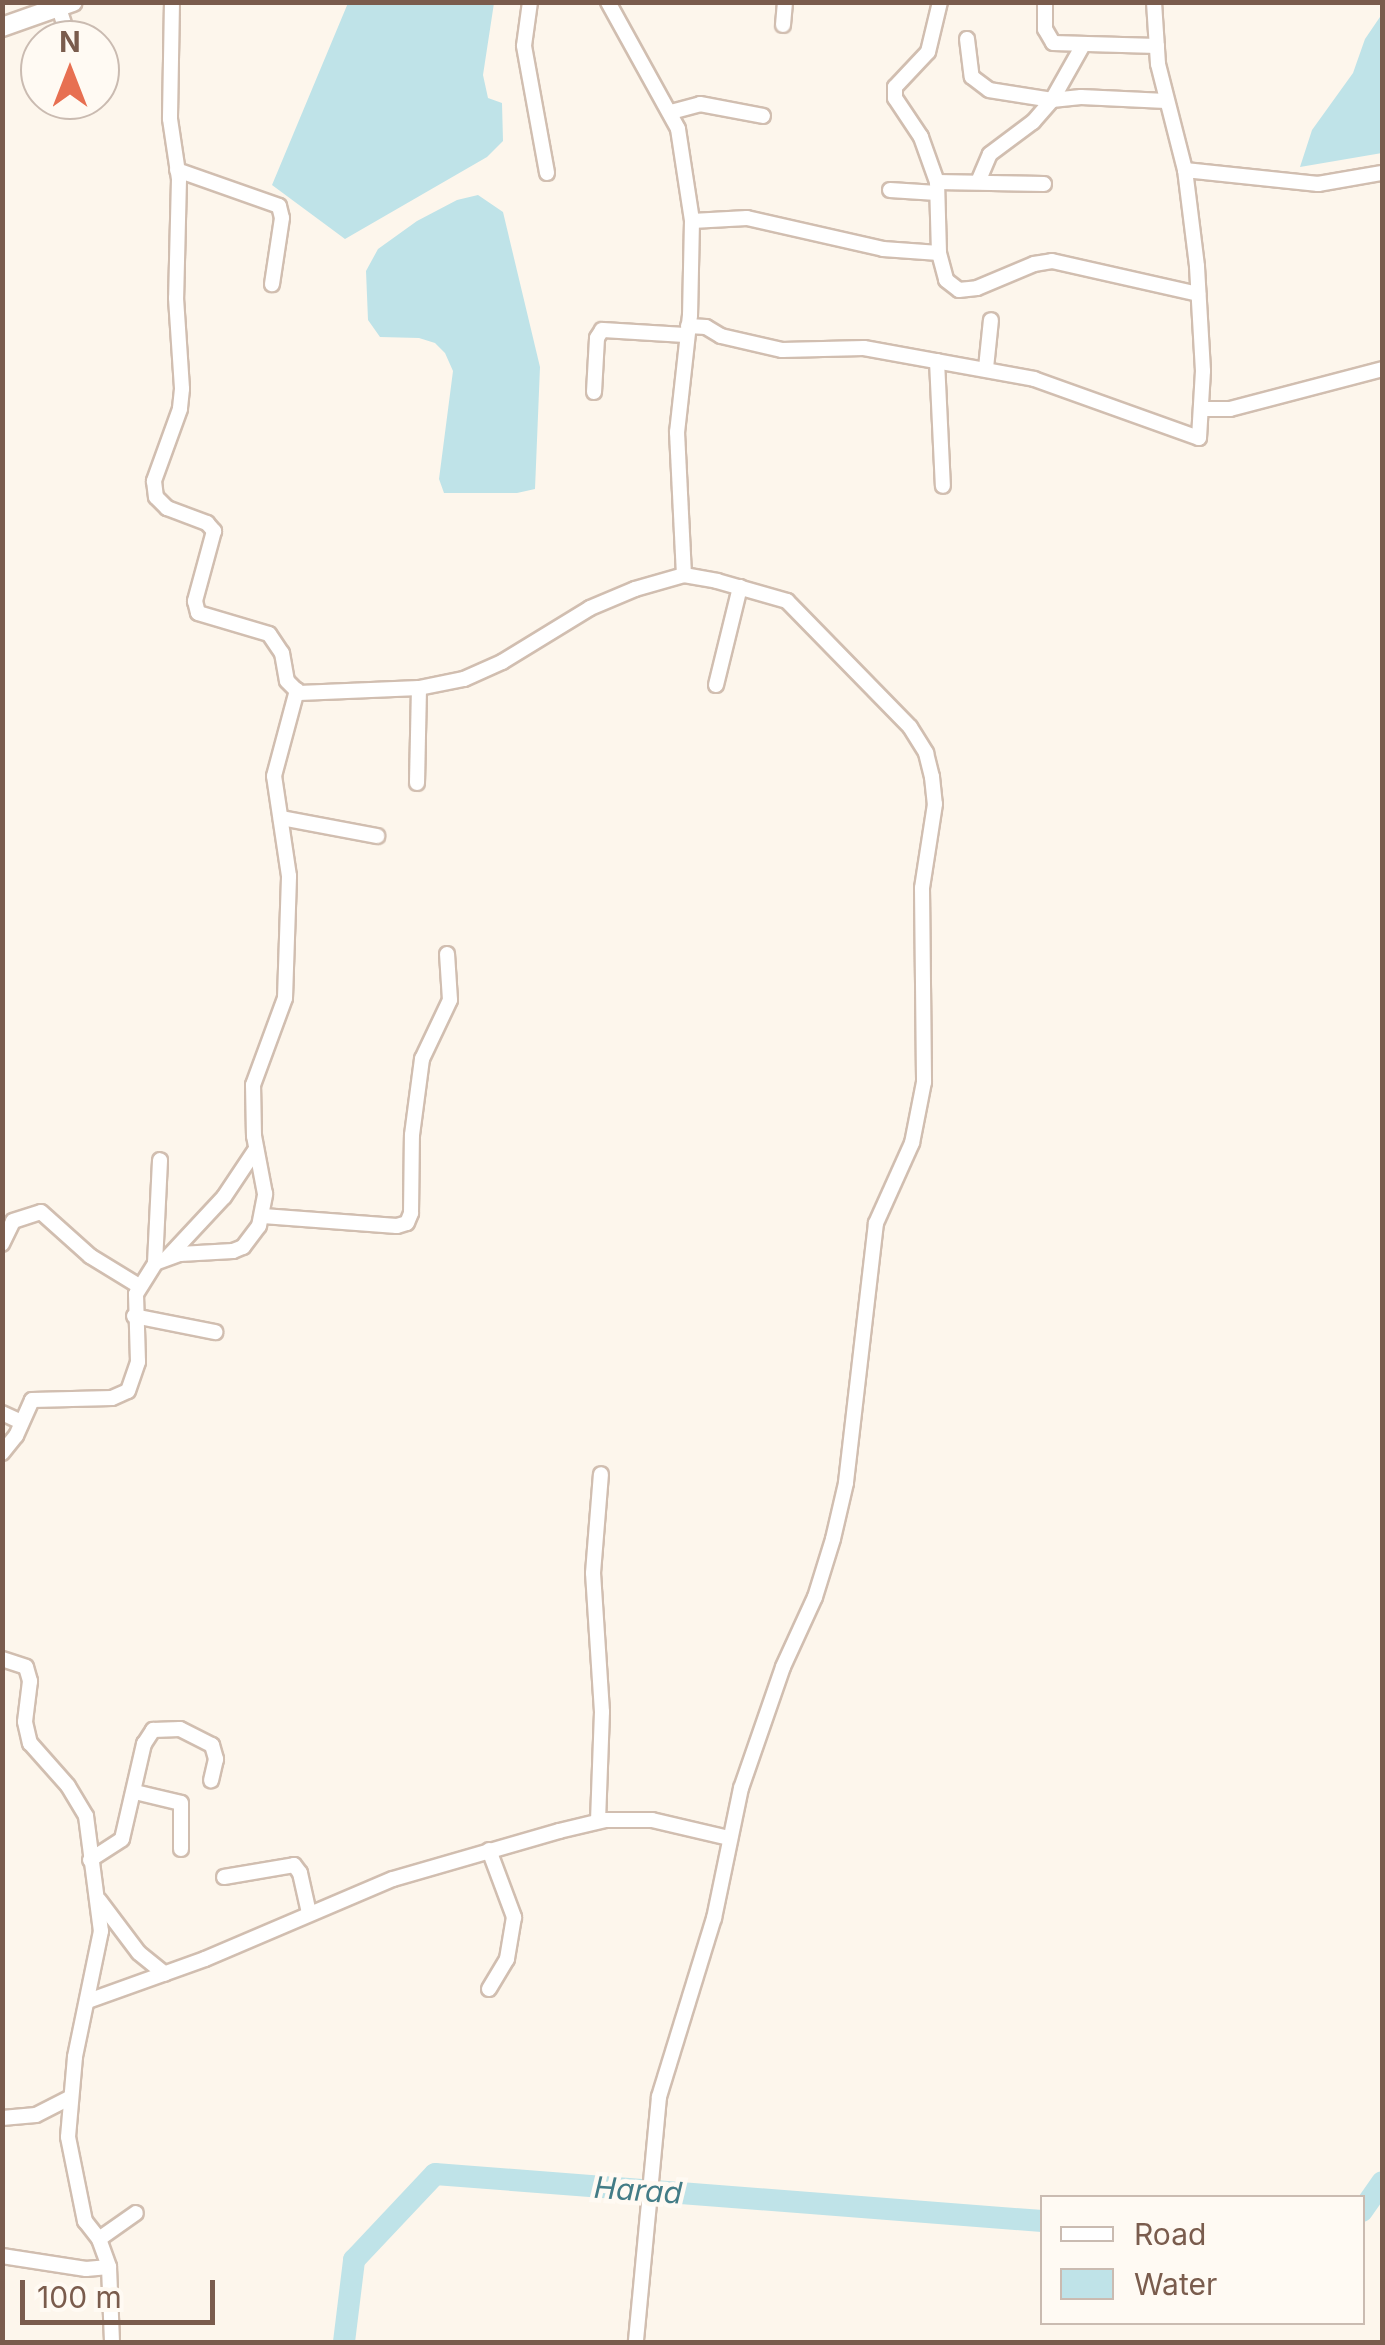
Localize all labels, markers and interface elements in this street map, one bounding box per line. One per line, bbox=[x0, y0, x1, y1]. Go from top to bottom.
north arrow bbox=[20, 20, 120, 120]
text: N bbox=[59, 25, 81, 59]
water label: Harad bbox=[593, 2169, 683, 2211]
legend bbox=[1040, 2195, 1365, 2325]
text: Road bbox=[1134, 2216, 1206, 2252]
scale bar bbox=[25, 2260, 220, 2322]
text: Water bbox=[1134, 2266, 1217, 2302]
text: 100 m bbox=[37, 2279, 122, 2315]

